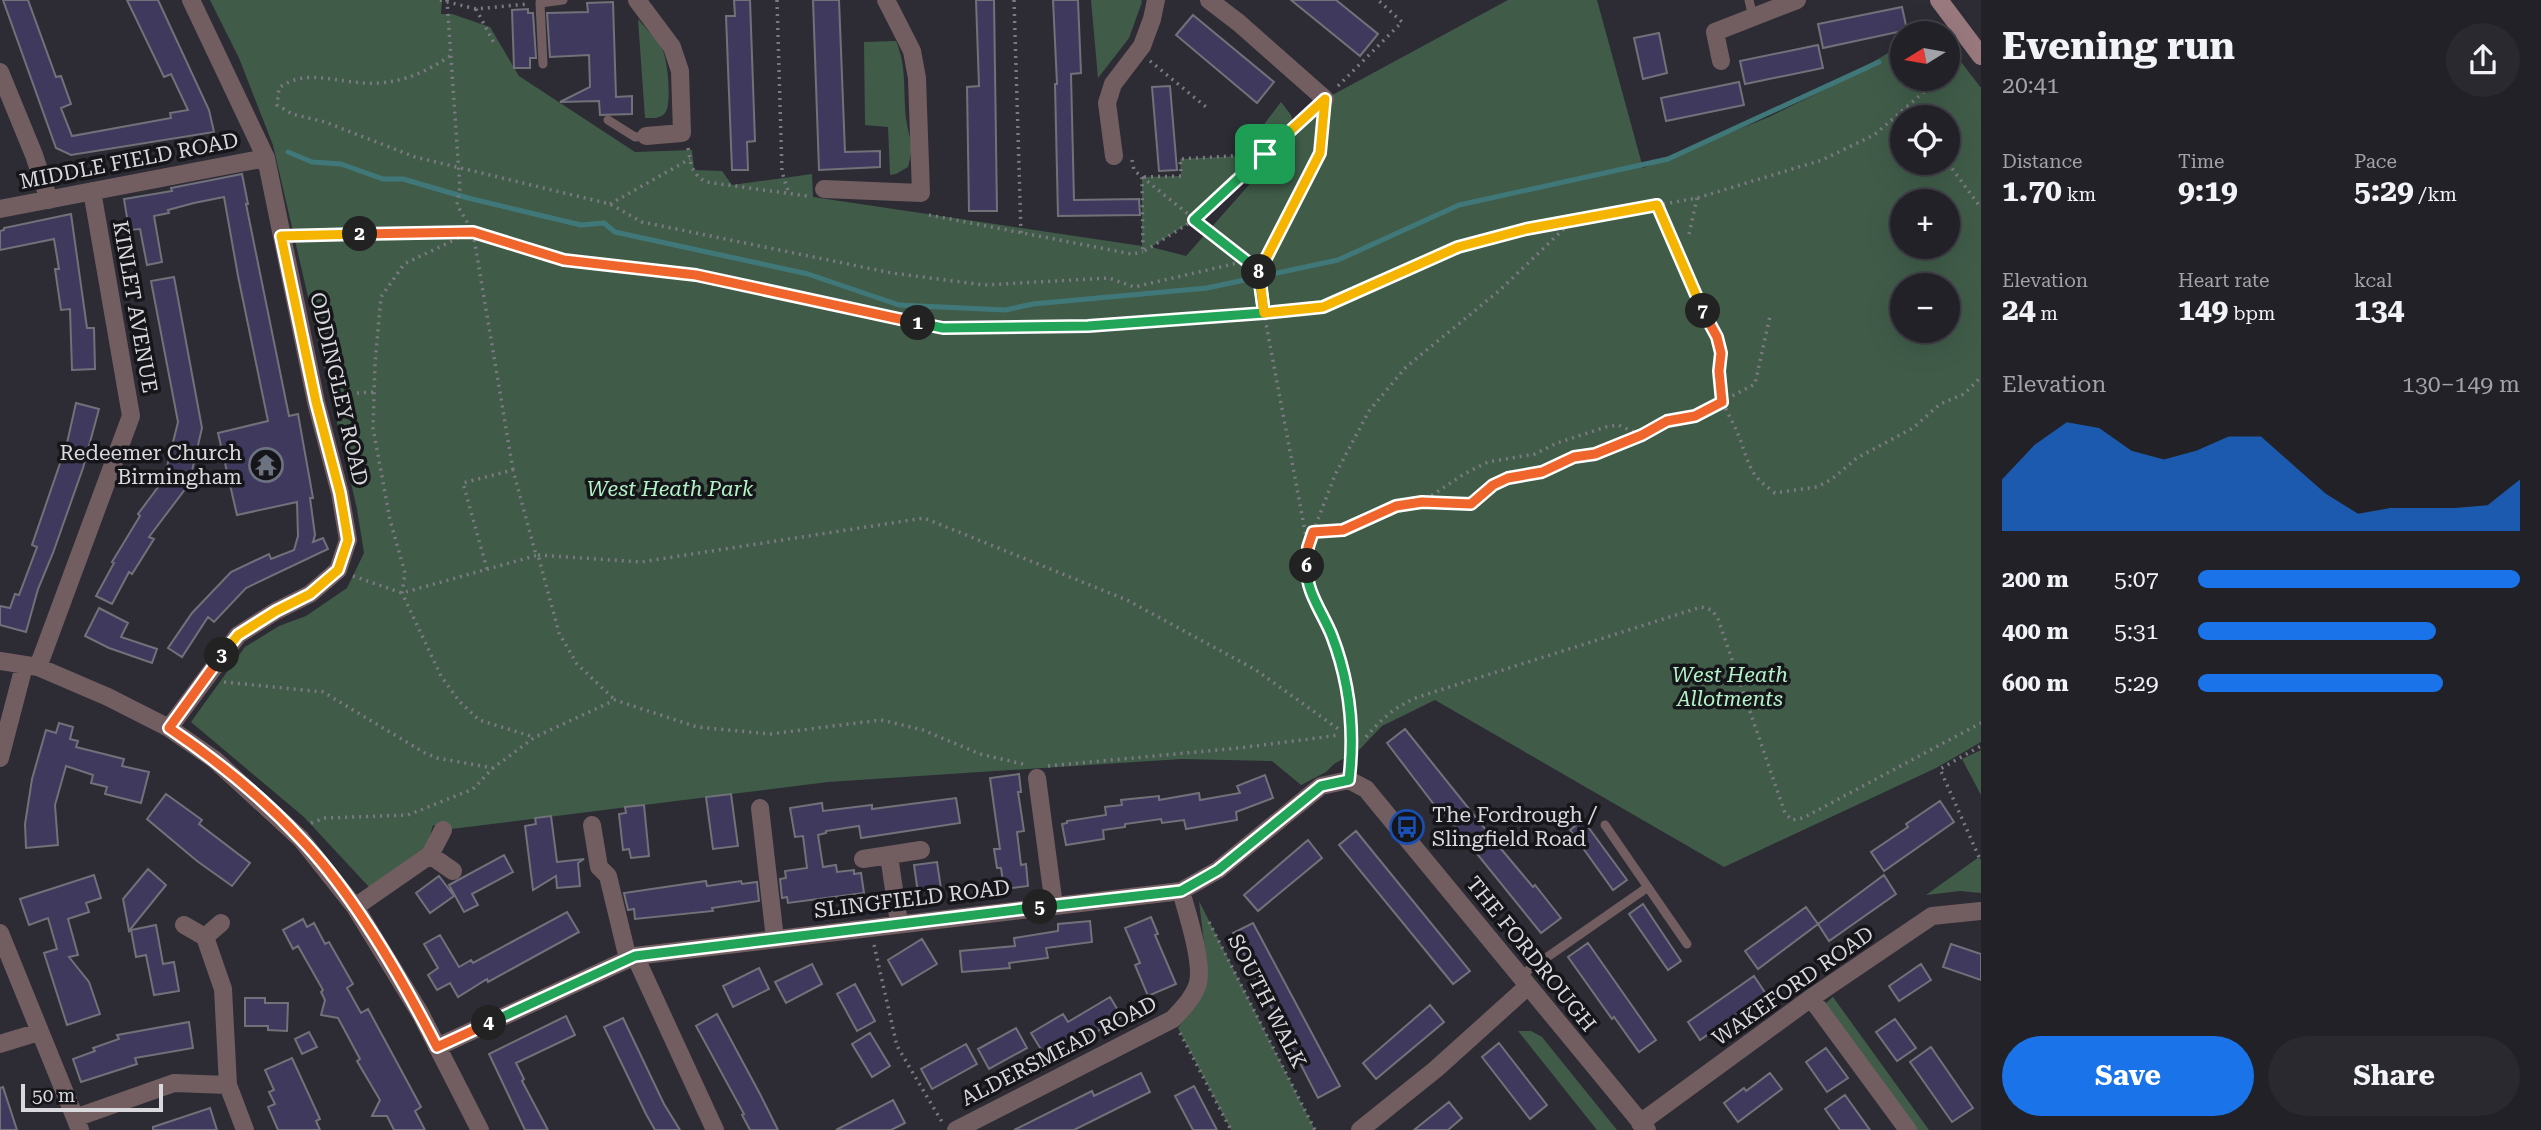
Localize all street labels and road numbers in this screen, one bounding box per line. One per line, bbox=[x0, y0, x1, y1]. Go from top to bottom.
street label: MIDDLE FIELD ROAD bbox=[18, 128, 240, 194]
street label: KINLET AVENUE bbox=[108, 219, 162, 395]
street label: ODDINGLEY ROAD bbox=[305, 290, 373, 488]
street label: THE FORDROUGH bbox=[1461, 872, 1601, 1036]
street label: SLINGFIELD ROAD bbox=[813, 875, 1011, 923]
street label: WAKEFORD ROAD bbox=[1708, 921, 1878, 1051]
street label: SOUTH WALK bbox=[1223, 930, 1311, 1072]
street label: ALDERSMEAD ROAD bbox=[957, 991, 1161, 1111]

